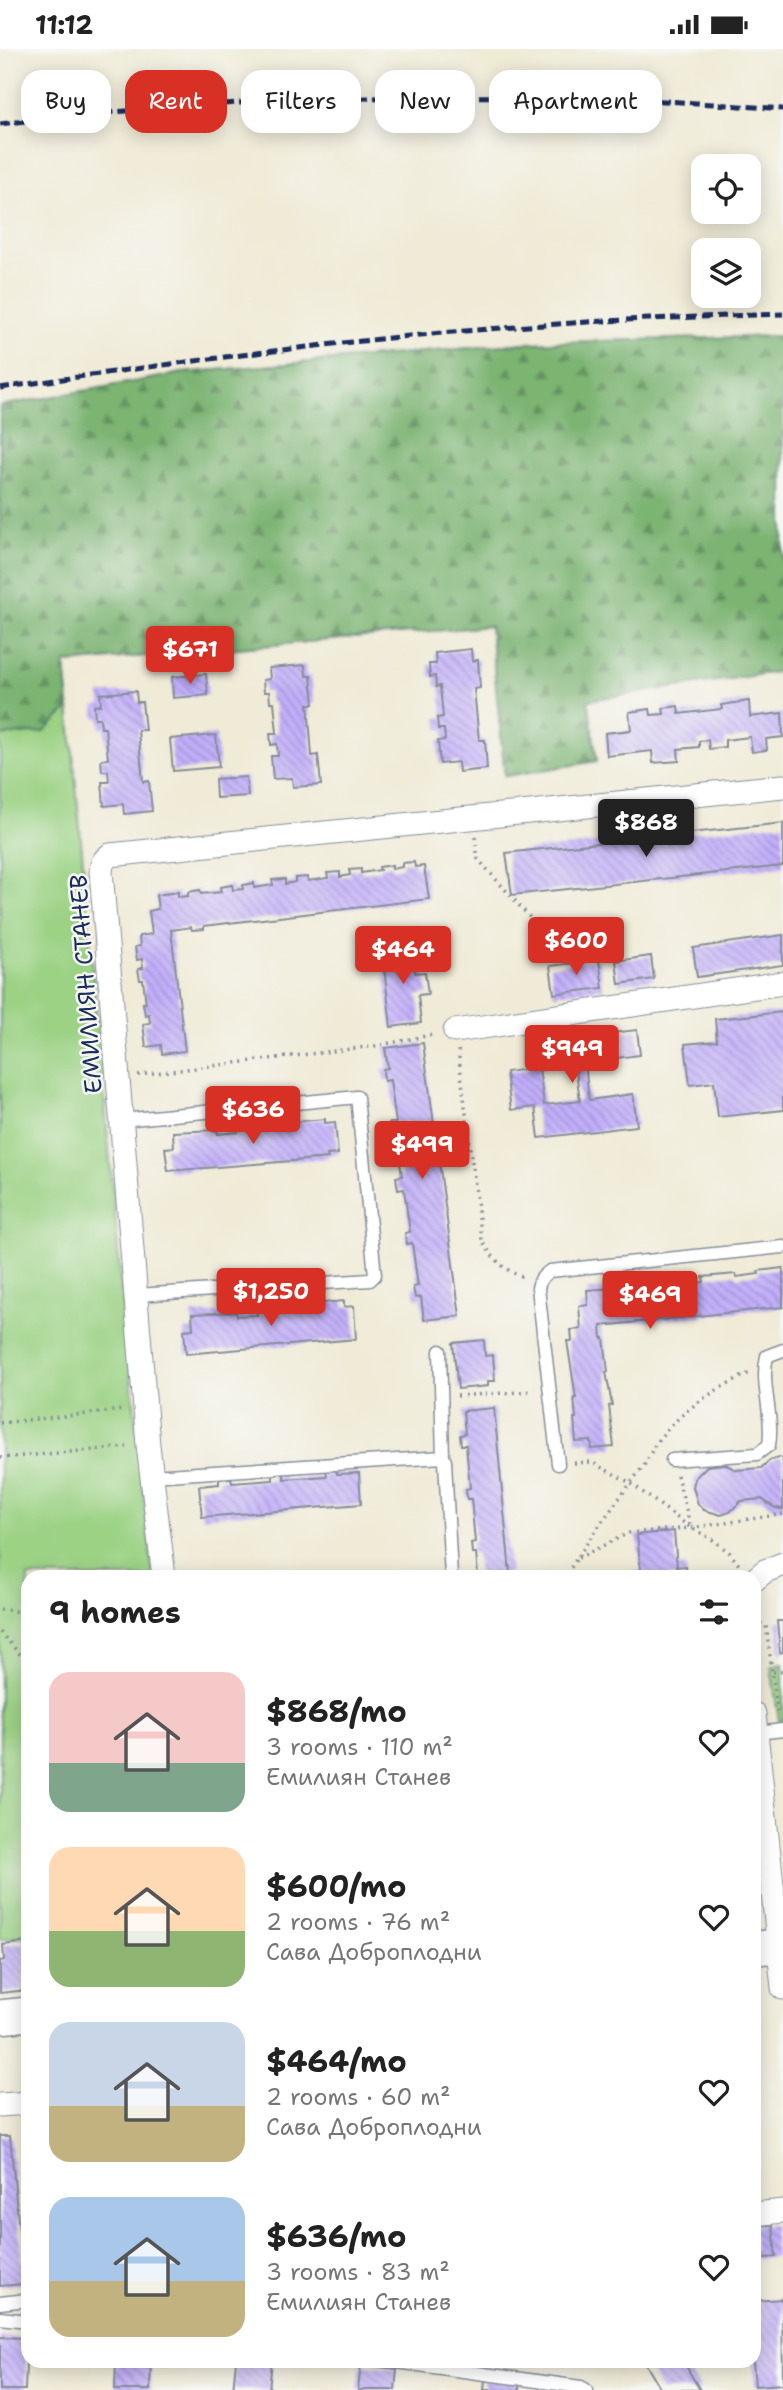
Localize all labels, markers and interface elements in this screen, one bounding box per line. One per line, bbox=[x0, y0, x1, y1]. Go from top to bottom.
text: 11:12 bbox=[35, 7, 93, 42]
chip: Buy bbox=[21, 70, 111, 133]
chip: Rent bbox=[125, 70, 227, 133]
chip: Filters bbox=[241, 70, 361, 133]
chip: New bbox=[375, 70, 475, 133]
chip: Apartment bbox=[489, 70, 662, 133]
map controls bbox=[691, 154, 761, 308]
button: locate bbox=[691, 154, 761, 224]
button: layers bbox=[691, 238, 761, 308]
pin: $671 bbox=[149, 627, 231, 686]
text: $671 bbox=[162, 634, 218, 664]
pin: $868 bbox=[605, 799, 687, 859]
text: $868 bbox=[614, 807, 678, 837]
street label: ЕМИЛИЯН СТАНЕВ bbox=[62, 873, 110, 1095]
pin: $600 bbox=[535, 918, 617, 977]
text: $600 bbox=[544, 925, 608, 955]
pin: $464 bbox=[362, 927, 444, 986]
text: $464 bbox=[371, 934, 435, 964]
pin: $949 bbox=[531, 1025, 613, 1085]
text: $949 bbox=[541, 1033, 603, 1063]
pin: $636 bbox=[212, 1087, 294, 1146]
text: $636 bbox=[221, 1094, 285, 1124]
pin: $499 bbox=[381, 1121, 463, 1181]
text: $499 bbox=[390, 1129, 454, 1159]
pin: $1,250 bbox=[214, 1269, 328, 1328]
pin: $469 bbox=[609, 1271, 691, 1331]
text: $1,250 bbox=[233, 1276, 309, 1306]
text: $469 bbox=[619, 1279, 681, 1309]
text: 9 homes bbox=[49, 1592, 181, 1633]
icon: filters bbox=[695, 1593, 733, 1631]
text: $868/mo bbox=[266, 1691, 407, 1732]
icon: home bbox=[105, 1700, 189, 1784]
icon: heart bbox=[695, 1723, 733, 1761]
text: 3 rooms · 110 m² bbox=[266, 1732, 453, 1762]
text: Емилиян Станев bbox=[266, 1762, 451, 1792]
text: $600/mo bbox=[266, 1866, 406, 1907]
icon: home bbox=[105, 1875, 189, 1959]
icon: heart bbox=[695, 1898, 733, 1936]
text: 2 rooms · 76 m² bbox=[266, 1907, 450, 1937]
text: Сава Доброплодни bbox=[266, 1937, 482, 1967]
text: $464/mo bbox=[266, 2041, 407, 2082]
icon: home bbox=[105, 2050, 189, 2134]
icon: heart bbox=[695, 2073, 733, 2111]
text: 2 rooms · 60 m² bbox=[266, 2082, 451, 2112]
text: Сава Доброплодни bbox=[266, 2112, 482, 2142]
text: $636/mo bbox=[266, 2216, 407, 2257]
icon: home bbox=[105, 2225, 189, 2309]
icon: heart bbox=[695, 2248, 733, 2286]
text: 3 rooms · 83 m² bbox=[266, 2257, 450, 2287]
text: Емилиян Станев bbox=[266, 2287, 451, 2317]

